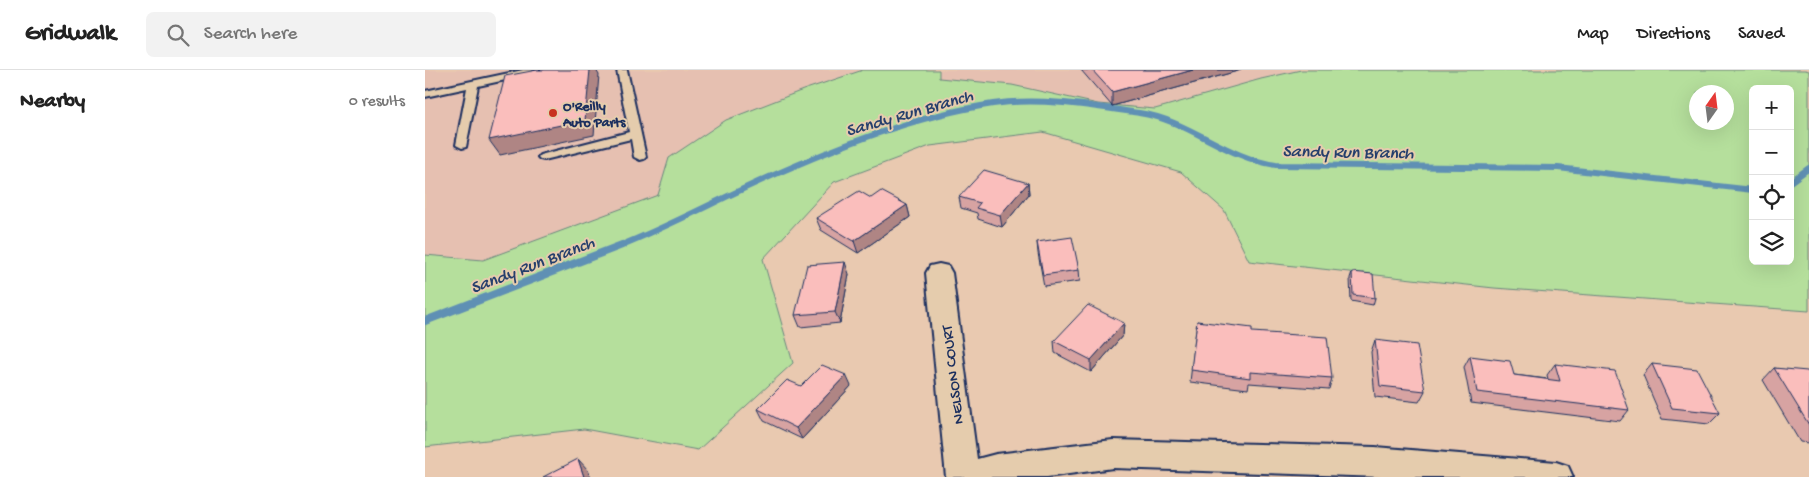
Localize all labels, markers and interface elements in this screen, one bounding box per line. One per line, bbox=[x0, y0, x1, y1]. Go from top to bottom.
search box bbox=[146, 12, 496, 57]
text: Gridwalk bbox=[25, 20, 116, 49]
icon: search bbox=[164, 21, 192, 49]
text: Search here bbox=[204, 23, 297, 46]
text: Map bbox=[1577, 24, 1609, 45]
text: Directions bbox=[1637, 24, 1710, 45]
text: Saved bbox=[1738, 24, 1784, 45]
north arrow bbox=[1689, 85, 1734, 130]
map controls bbox=[1749, 85, 1794, 265]
button: + bbox=[1749, 85, 1794, 130]
water label: Sandy Run Branch bbox=[844, 86, 976, 143]
text: Nearby bbox=[20, 90, 85, 115]
text: 0 results bbox=[349, 93, 405, 112]
place label: O'Reilly Auto Parts bbox=[562, 99, 626, 132]
marker: O'Reilly Auto Parts bbox=[547, 107, 559, 119]
button: − bbox=[1749, 130, 1794, 175]
water label: Sandy Run Branch bbox=[1282, 142, 1414, 165]
button: locate bbox=[1749, 175, 1794, 220]
button: layers bbox=[1749, 220, 1794, 265]
water label: Sandy Run Branch bbox=[468, 233, 598, 300]
street label: NELSON COURT bbox=[939, 323, 970, 425]

